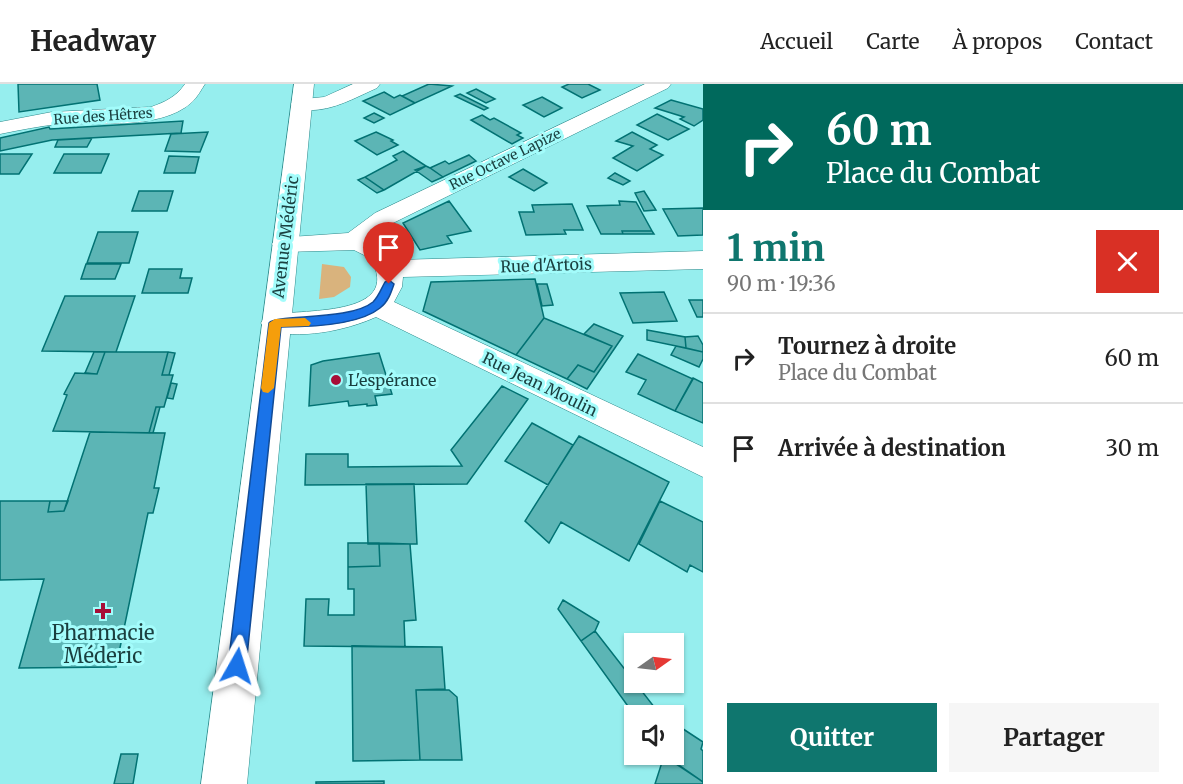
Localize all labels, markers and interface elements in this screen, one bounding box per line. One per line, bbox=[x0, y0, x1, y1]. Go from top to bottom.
text: Headway bbox=[30, 23, 156, 59]
text: Accueil bbox=[760, 28, 833, 55]
text: Carte bbox=[866, 28, 920, 55]
text: À propos bbox=[953, 28, 1042, 55]
text: Contact bbox=[1075, 28, 1153, 55]
street label: Rue des Hêtres bbox=[53, 104, 153, 128]
text: 60 m bbox=[826, 104, 932, 156]
icon: right bbox=[727, 108, 805, 186]
street label: Rue Octave Lapize bbox=[446, 124, 564, 194]
text: Place du Combat bbox=[826, 156, 1040, 190]
street label: Avenue Médéric bbox=[267, 175, 302, 300]
pin bbox=[363, 222, 414, 284]
text: 1 min bbox=[727, 226, 825, 271]
button: close bbox=[1096, 230, 1159, 293]
icon: arrive bbox=[372, 231, 405, 264]
street label: Rue d'Artois bbox=[500, 253, 592, 277]
text: 90 m · 19:36 bbox=[727, 271, 836, 296]
text: Tournez à droite bbox=[778, 332, 956, 360]
icon: right bbox=[727, 342, 760, 375]
text: 60 m bbox=[1105, 344, 1159, 372]
street label: Rue Jean Moulin bbox=[479, 347, 601, 421]
text: Place du Combat bbox=[778, 360, 937, 385]
place label: L'espérance bbox=[348, 370, 436, 390]
marker: L'espérance bbox=[329, 373, 343, 387]
icon: arrive bbox=[727, 432, 760, 465]
text: Arrivée à destination bbox=[778, 434, 1006, 462]
text: 30 m bbox=[1105, 434, 1159, 462]
marker: Pharmacie Méderic bbox=[96, 604, 110, 618]
place label: Pharmacie Méderic bbox=[51, 620, 155, 668]
north arrow bbox=[624, 633, 684, 693]
map controls bbox=[624, 633, 684, 765]
position arrow bbox=[205, 634, 269, 698]
button: Quitter bbox=[727, 703, 937, 772]
button: Partager bbox=[949, 703, 1159, 772]
button: sound bbox=[624, 705, 684, 765]

